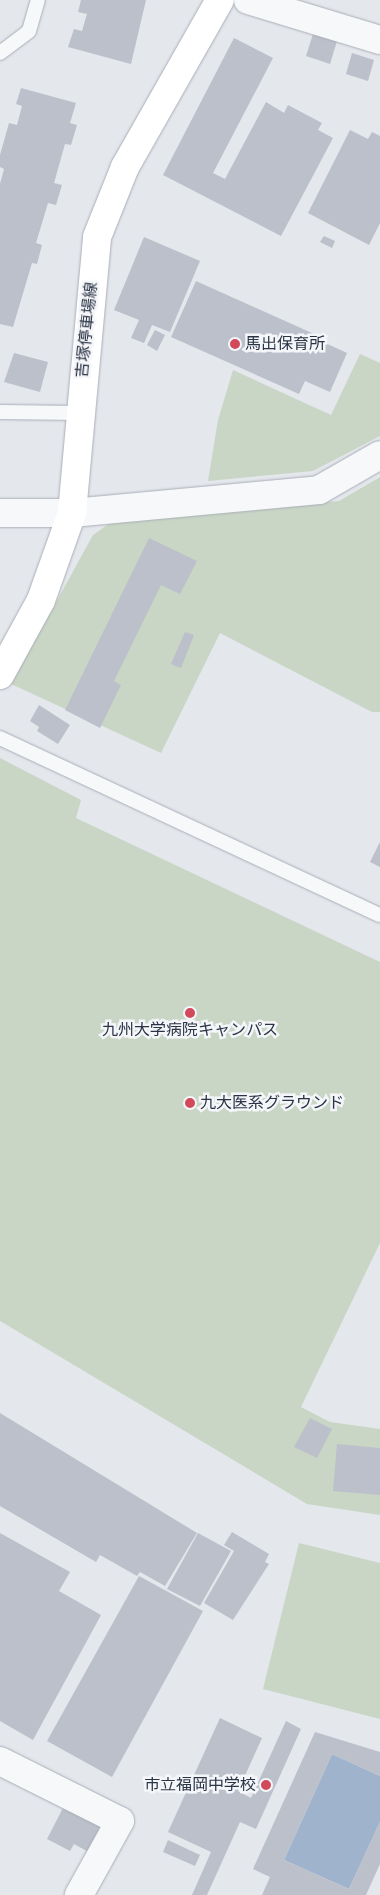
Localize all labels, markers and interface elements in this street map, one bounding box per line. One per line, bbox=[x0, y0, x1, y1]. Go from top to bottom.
street label: 吉塚停車場線 bbox=[72, 281, 102, 379]
place label: 馬出保育所 bbox=[245, 334, 325, 354]
marker: 馬出保育所 bbox=[229, 338, 241, 350]
marker: 九州大学病院キャンパス bbox=[184, 1007, 196, 1019]
place label: 九州大学病院キャンパス bbox=[102, 1020, 278, 1040]
place label: 九大医系グラウンド bbox=[200, 1093, 344, 1113]
marker: 九大医系グラウンド bbox=[184, 1097, 196, 1109]
place label: 市立福岡中学校 bbox=[144, 1775, 256, 1795]
marker: 市立福岡中学校 bbox=[260, 1779, 272, 1791]

